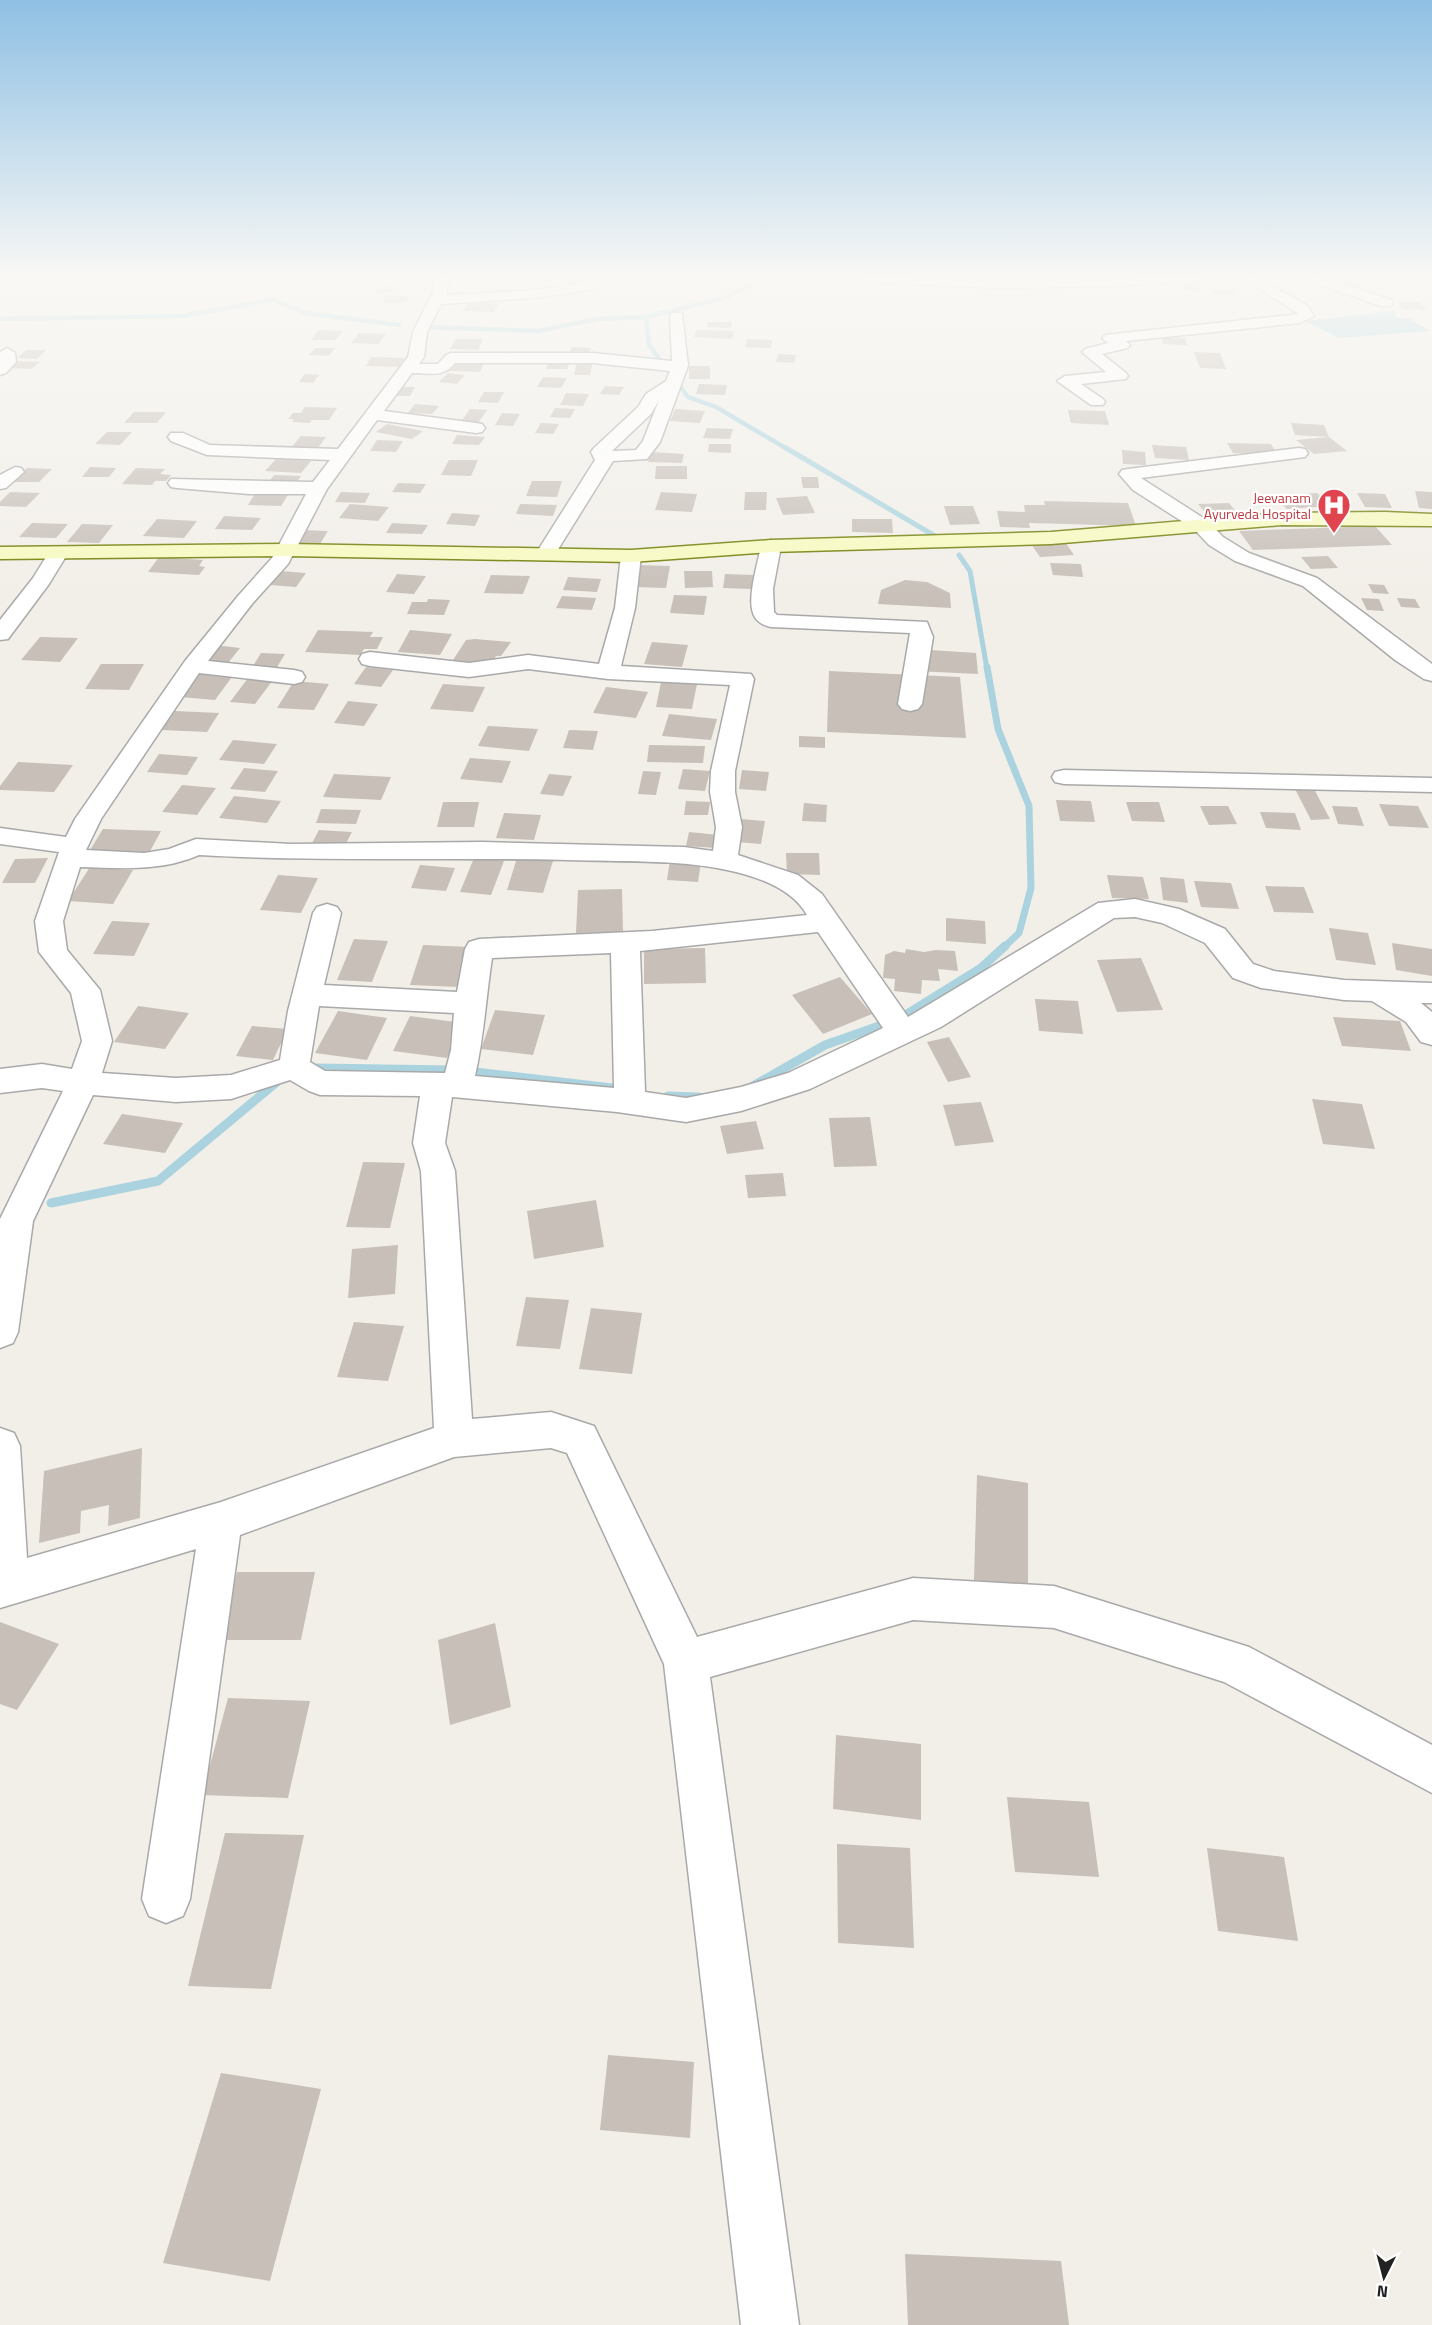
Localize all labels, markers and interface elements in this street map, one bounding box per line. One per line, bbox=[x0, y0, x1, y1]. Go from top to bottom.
place label: Jeevanam Ayurveda Hospital bbox=[1204, 487, 1311, 524]
hospital icon: Jeevanam Ayurveda Hospital bbox=[1316, 487, 1352, 534]
north arrow bbox=[1354, 2247, 1414, 2307]
text: N bbox=[1376, 2279, 1389, 2304]

